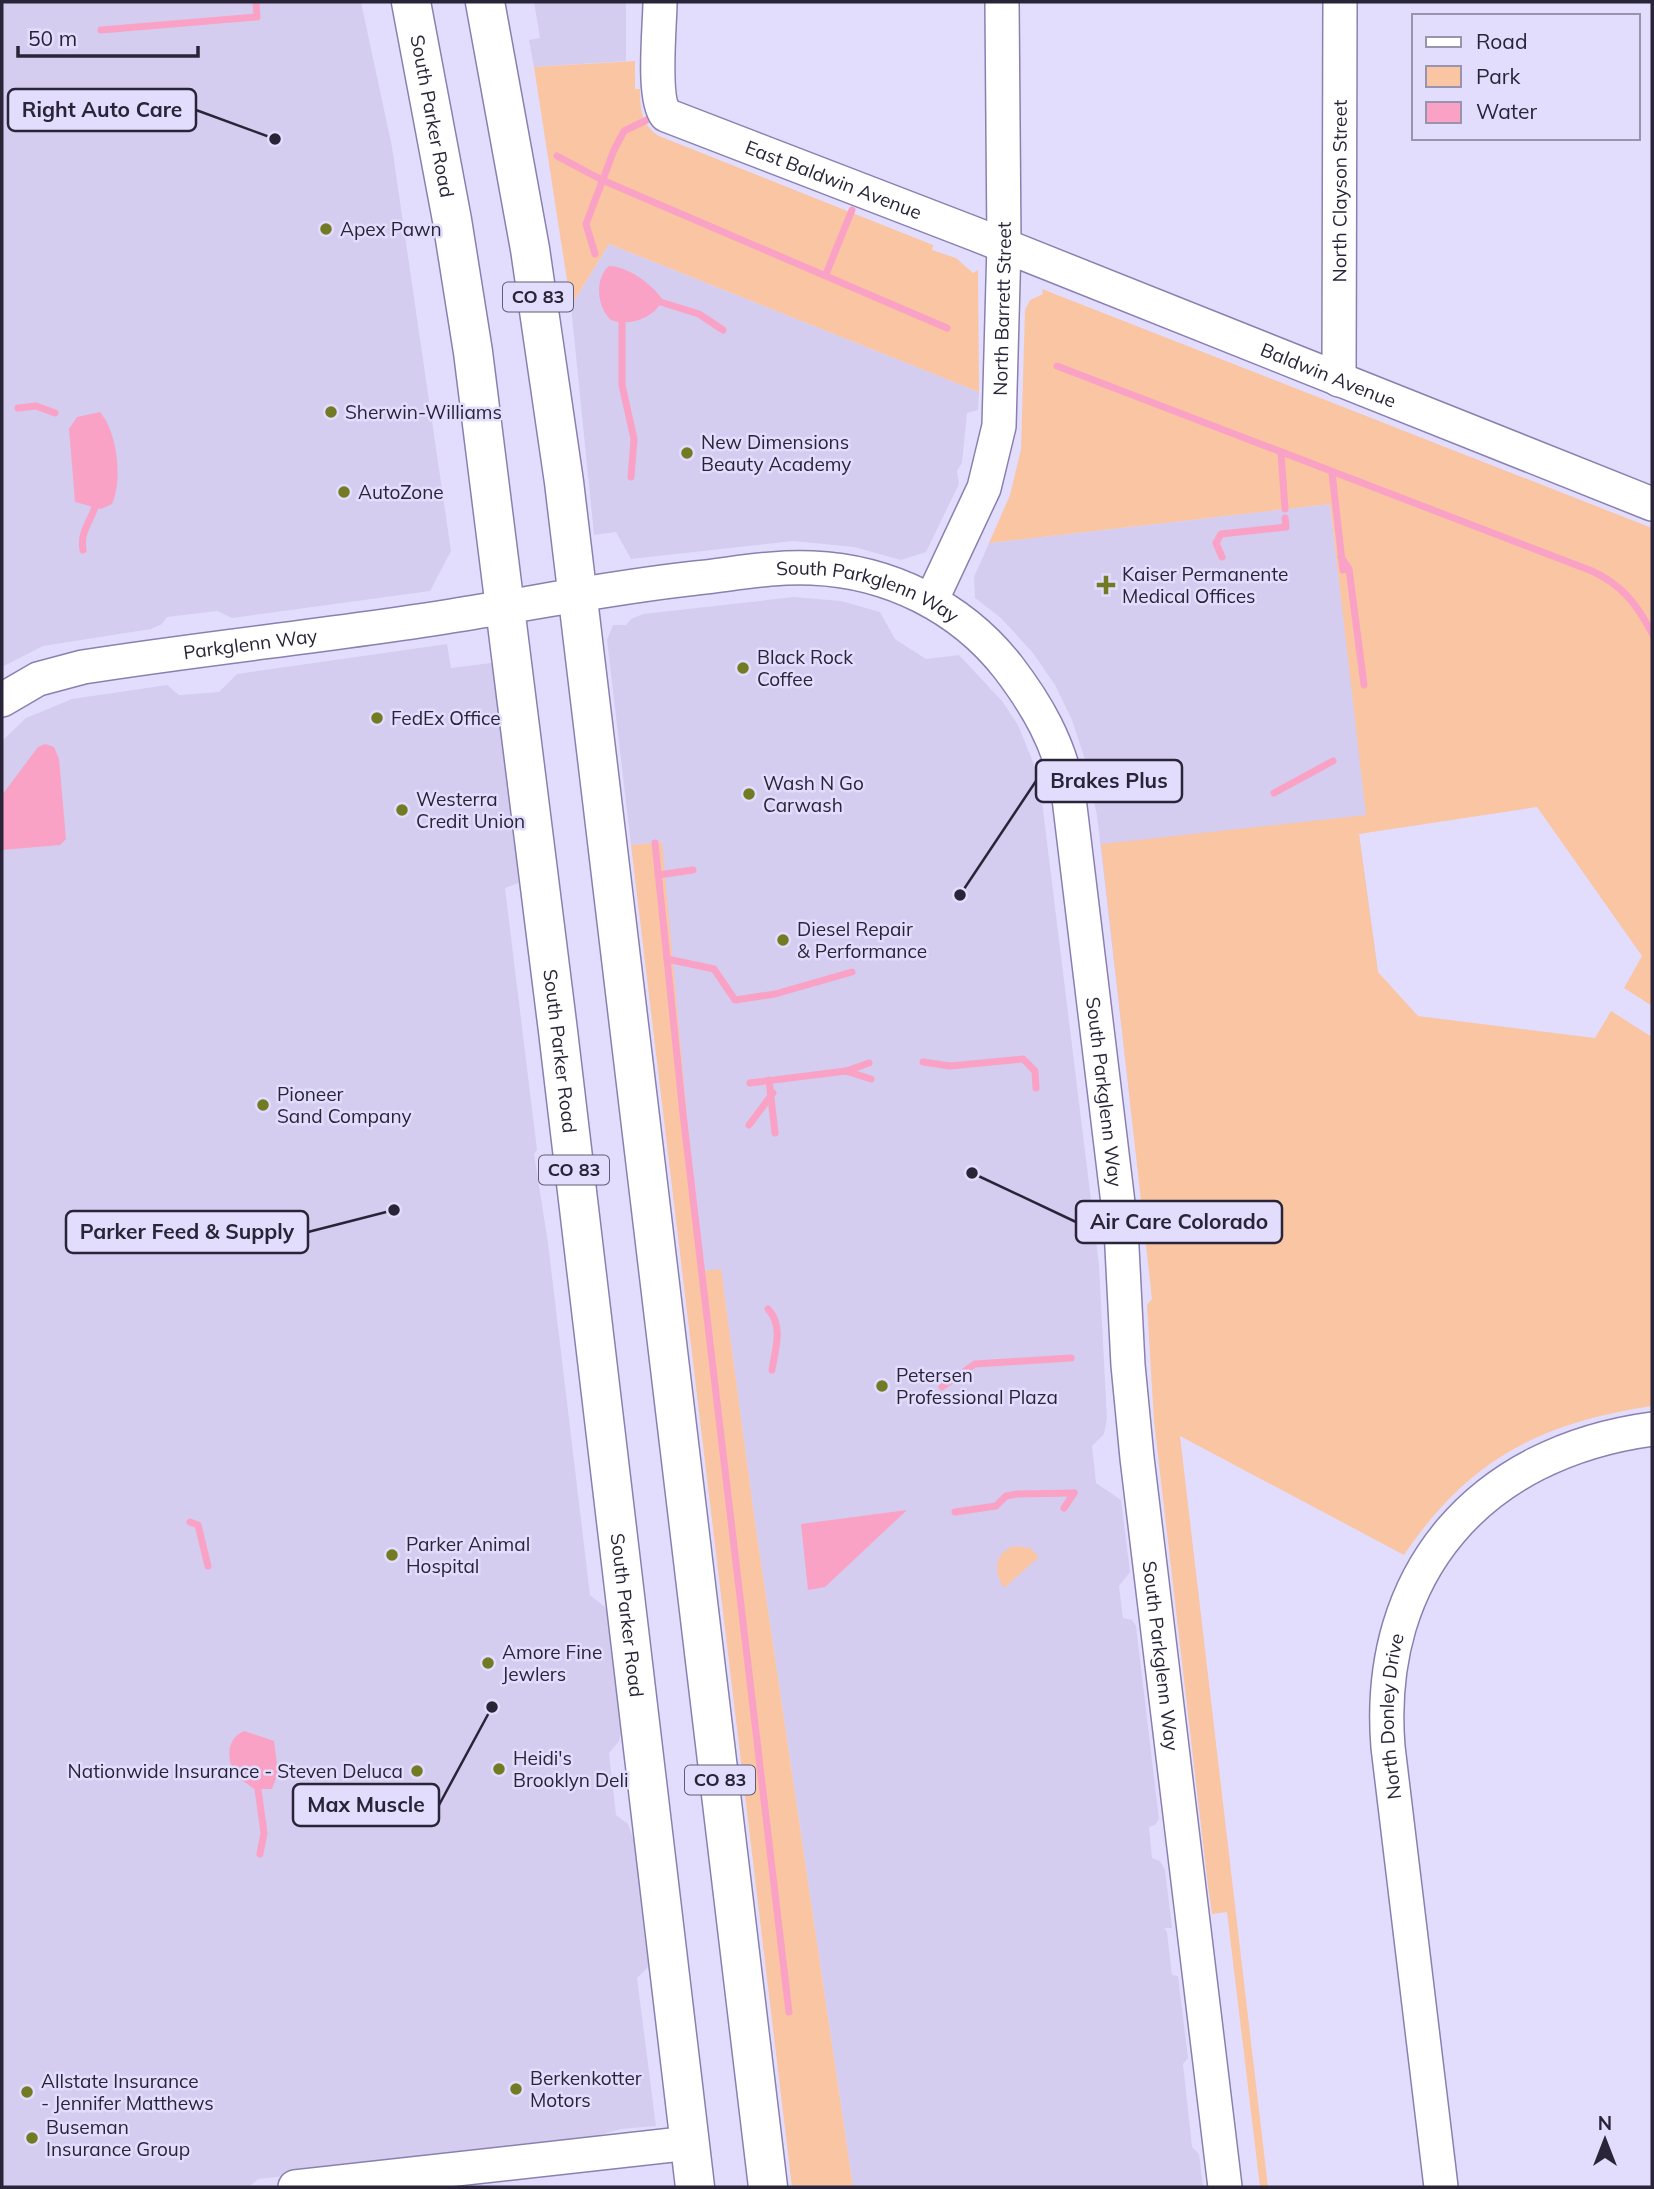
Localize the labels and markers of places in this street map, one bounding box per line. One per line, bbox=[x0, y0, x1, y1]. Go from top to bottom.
callout: Right Auto Care bbox=[8, 89, 196, 131]
place label: Apex Pawn bbox=[340, 217, 442, 241]
marker: Apex Pawn bbox=[318, 221, 334, 237]
place label: Sherwin-Williams bbox=[345, 400, 502, 424]
marker: Sherwin-Williams bbox=[323, 404, 339, 420]
place label: New Dimensions Beauty Academy bbox=[701, 430, 851, 476]
marker: New Dimensions Beauty Academy bbox=[679, 445, 695, 461]
place label: AutoZone bbox=[358, 480, 444, 504]
marker: AutoZone bbox=[336, 484, 352, 500]
place label: Kaiser Permanente Medical Offices bbox=[1122, 562, 1288, 608]
marker: Kaiser Permanente Medical Offices bbox=[1096, 575, 1116, 595]
place label: Black Rock Coffee bbox=[757, 645, 853, 691]
marker: Black Rock Coffee bbox=[735, 660, 751, 676]
place label: FedEx Office bbox=[391, 706, 501, 730]
marker: FedEx Office bbox=[369, 710, 385, 726]
callout: Brakes Plus bbox=[1036, 760, 1182, 802]
place label: Wash N Go Carwash bbox=[763, 771, 864, 817]
marker: Wash N Go Carwash bbox=[741, 786, 757, 802]
place label: Westerra Credit Union bbox=[416, 787, 525, 833]
marker: Westerra Credit Union bbox=[394, 802, 410, 818]
place label: Diesel Repair & Performance bbox=[797, 917, 927, 963]
marker: Diesel Repair & Performance bbox=[775, 932, 791, 948]
place label: Pioneer Sand Company bbox=[277, 1082, 412, 1128]
marker: Pioneer Sand Company bbox=[255, 1097, 271, 1113]
callout: Air Care Colorado bbox=[1076, 1201, 1282, 1243]
callout: Parker Feed & Supply bbox=[66, 1211, 308, 1253]
place label: Petersen Professional Plaza bbox=[896, 1363, 1058, 1409]
marker: Petersen Professional Plaza bbox=[874, 1378, 890, 1394]
place label: Parker Animal Hospital bbox=[406, 1532, 530, 1578]
marker: Parker Animal Hospital bbox=[384, 1547, 400, 1563]
place label: Amore Fine Jewlers bbox=[502, 1640, 602, 1686]
marker: Amore Fine Jewlers bbox=[480, 1655, 496, 1671]
place label: Heidi's Brooklyn Deli bbox=[513, 1746, 628, 1792]
place label: Nationwide Insurance - Steven Deluca bbox=[68, 1759, 403, 1783]
marker: Heidi's Brooklyn Deli bbox=[491, 1761, 507, 1777]
marker: Nationwide Insurance - Steven Deluca bbox=[409, 1763, 425, 1779]
callout: Max Muscle bbox=[293, 1784, 439, 1826]
place label: Berkenkotter Motors bbox=[530, 2066, 642, 2112]
place label: Allstate Insurance - Jennifer Matthews bbox=[41, 2069, 214, 2115]
marker: Berkenkotter Motors bbox=[508, 2081, 524, 2097]
marker: Allstate Insurance - Jennifer Matthews bbox=[19, 2084, 35, 2100]
place label: Buseman Insurance Group bbox=[46, 2115, 190, 2161]
marker: Buseman Insurance Group bbox=[24, 2130, 40, 2146]

